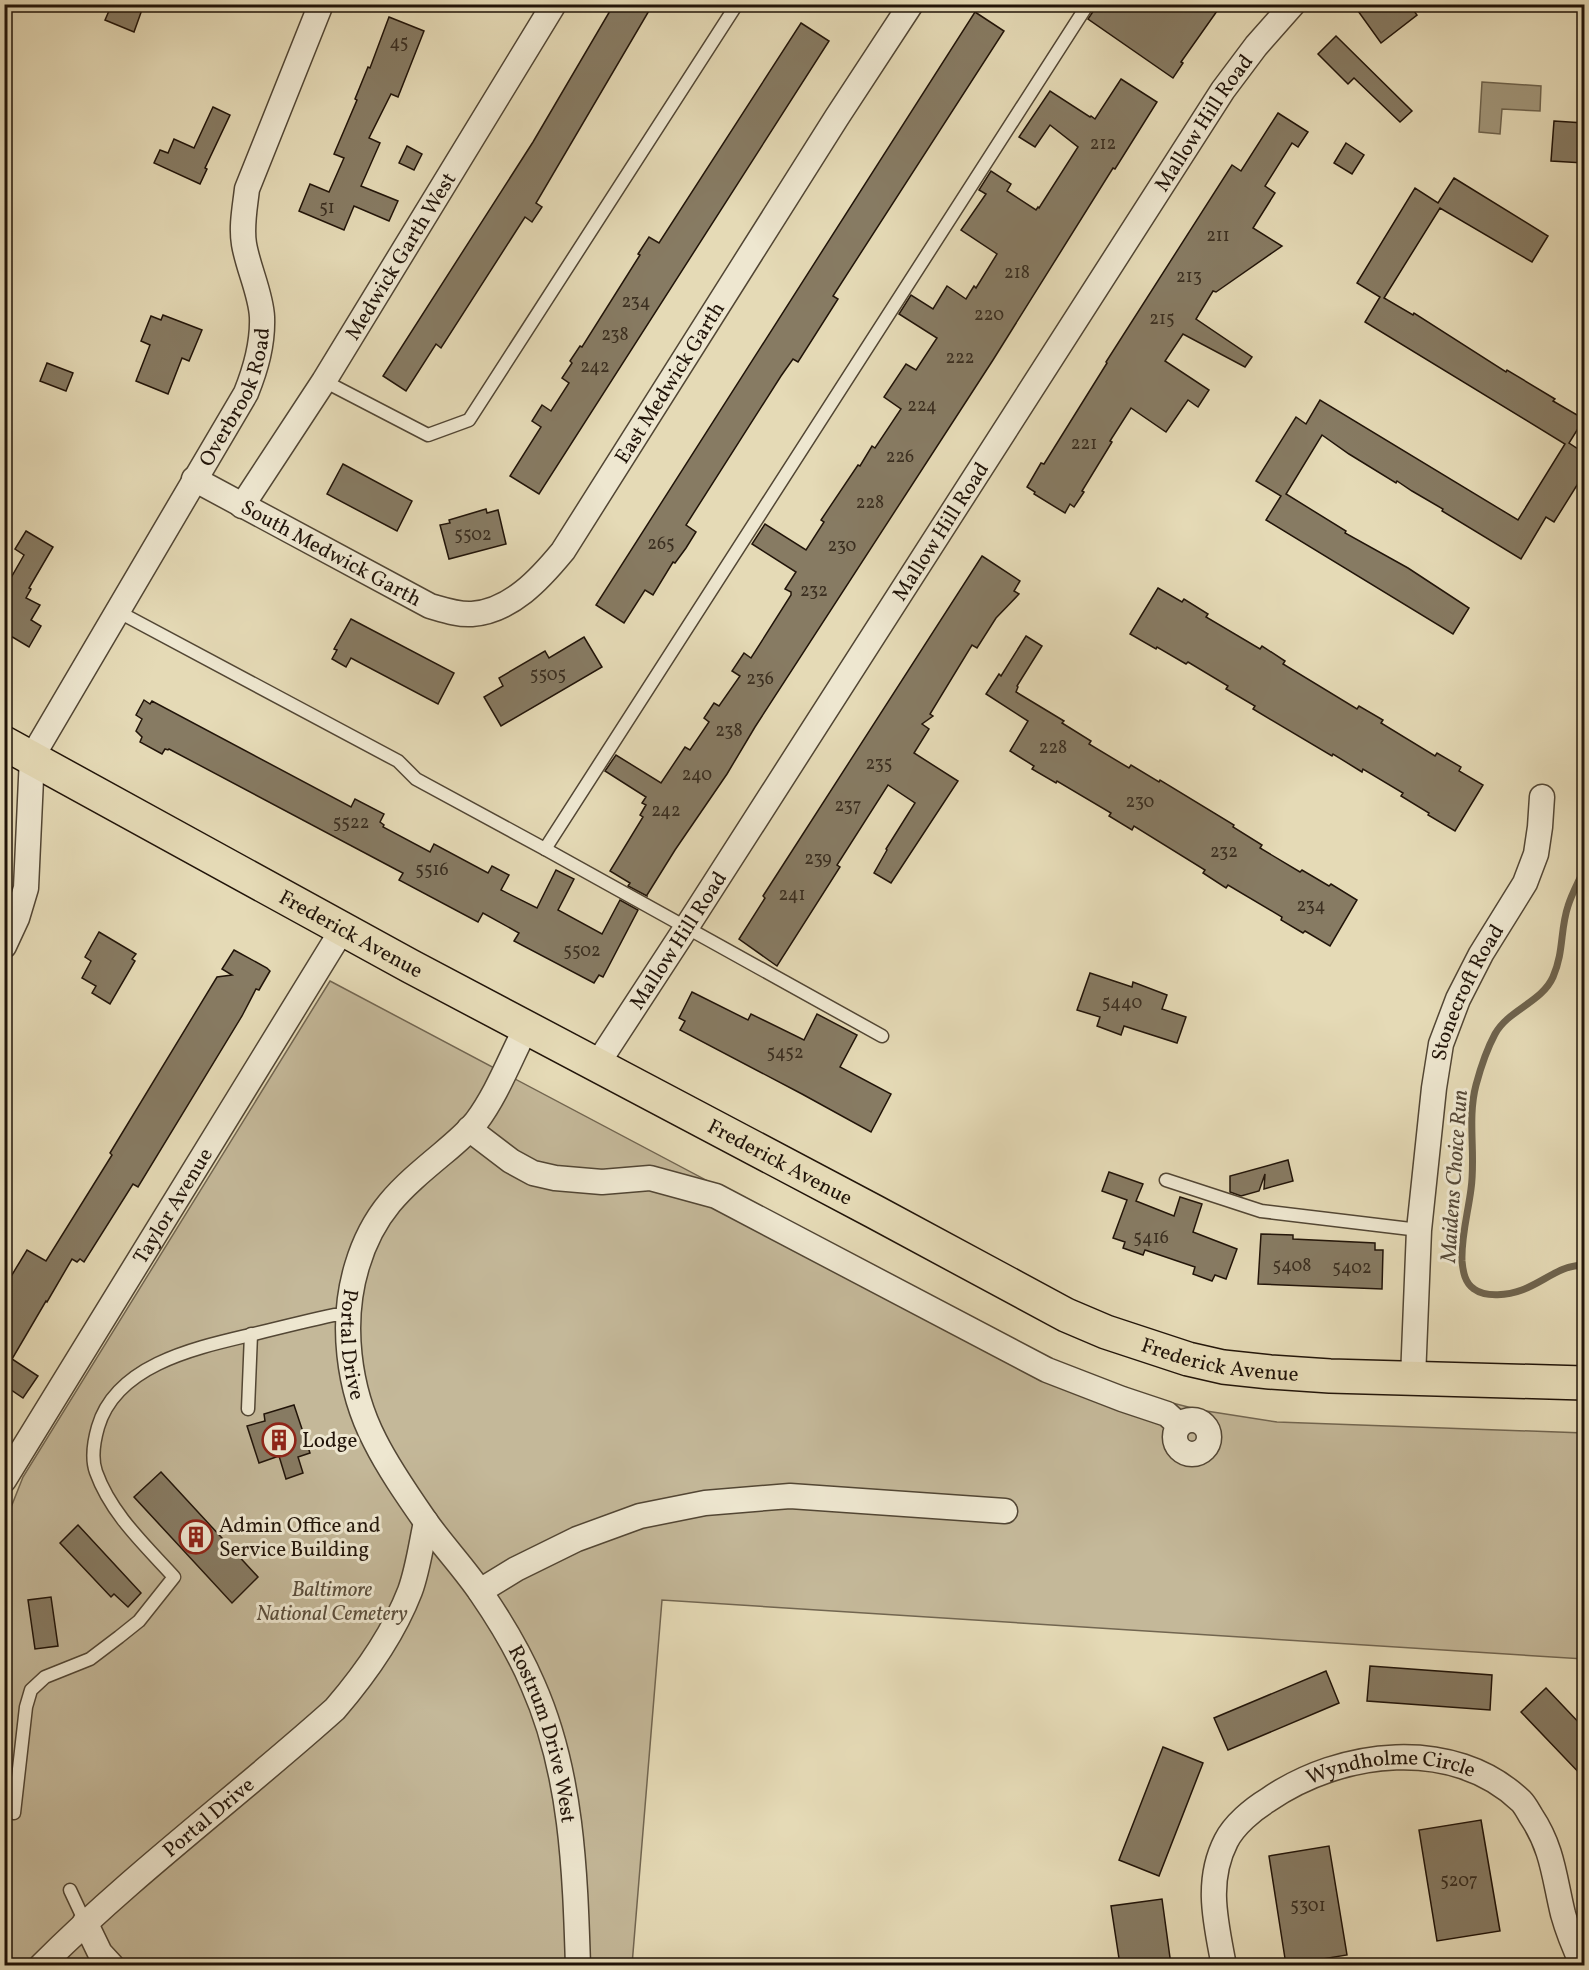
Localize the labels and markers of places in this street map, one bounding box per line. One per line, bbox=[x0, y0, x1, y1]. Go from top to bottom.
building icon: Lodge bbox=[261, 1422, 297, 1458]
place label: Lodge bbox=[302, 1427, 358, 1456]
place label: Admin Office and Service Building bbox=[219, 1512, 381, 1565]
building icon: Admin Office and Service Building bbox=[178, 1519, 214, 1555]

